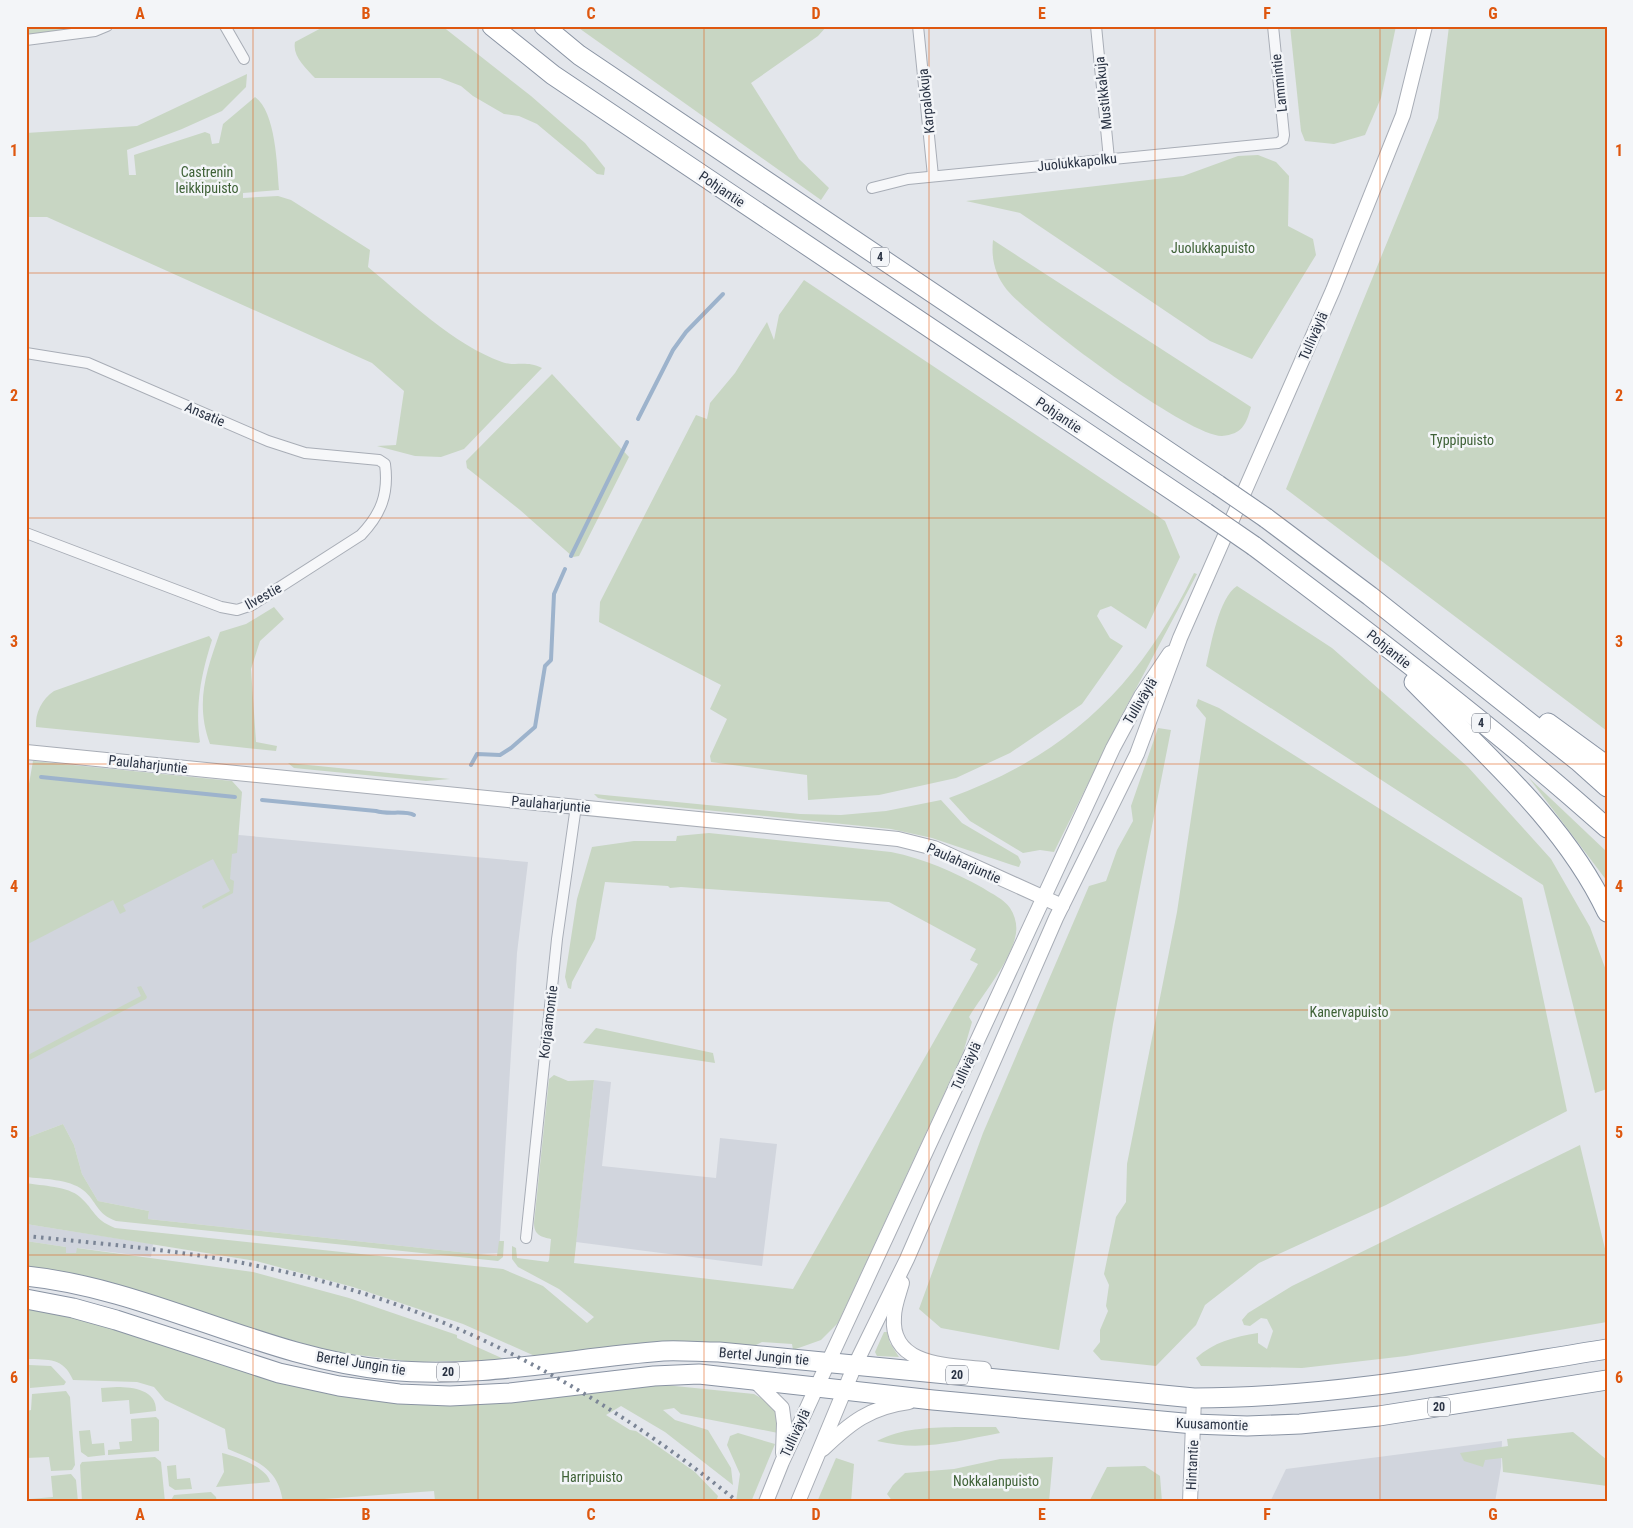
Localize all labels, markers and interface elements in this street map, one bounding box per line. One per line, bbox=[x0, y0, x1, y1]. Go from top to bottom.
text: A bbox=[135, 4, 145, 23]
text: B bbox=[362, 4, 371, 23]
text: C bbox=[586, 4, 596, 23]
text: D bbox=[811, 4, 821, 23]
text: E bbox=[1038, 4, 1046, 23]
text: F bbox=[1263, 4, 1271, 23]
text: G bbox=[1488, 4, 1498, 23]
street label: Lammintie bbox=[1268, 53, 1290, 113]
street label: Mustikkakuja bbox=[1091, 56, 1115, 130]
street label: Karpalokuja bbox=[915, 68, 937, 134]
text: 1 bbox=[10, 141, 18, 160]
text: 1 bbox=[1615, 141, 1623, 160]
street label: Juolukkapolku bbox=[1036, 150, 1118, 174]
park label: Castrenin leikkipuisto bbox=[175, 164, 239, 196]
street label: Pohjantie bbox=[696, 168, 748, 210]
park label: Juolukkapuisto bbox=[1171, 240, 1255, 256]
road number: 4 bbox=[871, 248, 889, 266]
street label: Tulliväylä bbox=[1295, 309, 1331, 363]
text: 2 bbox=[10, 386, 18, 405]
text: 2 bbox=[1615, 386, 1623, 405]
street label: Pohjantie bbox=[1033, 394, 1085, 436]
street label: Ansatie bbox=[183, 398, 228, 430]
park label: Typpipuisto bbox=[1430, 432, 1494, 448]
street label: Ilvestie bbox=[242, 579, 285, 613]
street label: Pohjantie bbox=[1364, 626, 1415, 672]
text: 3 bbox=[10, 632, 18, 651]
text: 3 bbox=[1615, 632, 1623, 651]
street label: Tulliväylä bbox=[1120, 675, 1160, 727]
road number: 4 bbox=[1472, 714, 1490, 732]
street label: Paulaharjuntie bbox=[108, 752, 189, 776]
street label: Paulaharjuntie bbox=[511, 793, 592, 815]
street label: Paulaharjuntie bbox=[924, 840, 1004, 887]
text: 4 bbox=[10, 877, 18, 896]
text: 4 bbox=[1615, 877, 1623, 896]
street label: Korjaamontie bbox=[536, 984, 560, 1059]
park label: Kanervapuisto bbox=[1310, 1004, 1388, 1020]
street label: Tulliväylä bbox=[948, 1039, 984, 1093]
text: 5 bbox=[10, 1123, 18, 1142]
text: 5 bbox=[1615, 1123, 1623, 1142]
street label: Bertel Jungin tie bbox=[718, 1344, 810, 1368]
street label: Bertel Jungin tie bbox=[315, 1348, 407, 1378]
road number: 20 bbox=[437, 1362, 459, 1381]
road number: 20 bbox=[946, 1366, 968, 1384]
text: 6 bbox=[10, 1368, 18, 1387]
text: 6 bbox=[1615, 1368, 1623, 1387]
road number: 20 bbox=[1428, 1398, 1450, 1416]
street label: Tulliväylä bbox=[777, 1406, 813, 1460]
street label: Kuusamontie bbox=[1176, 1415, 1249, 1433]
street label: Hintantie bbox=[1183, 1439, 1201, 1491]
park label: Harripuisto bbox=[561, 1469, 623, 1485]
park label: Nokkalanpuisto bbox=[953, 1473, 1039, 1489]
text: A bbox=[135, 1505, 145, 1524]
text: B bbox=[362, 1505, 371, 1524]
text: C bbox=[586, 1505, 596, 1524]
text: D bbox=[811, 1505, 821, 1524]
text: E bbox=[1038, 1505, 1046, 1524]
text: F bbox=[1263, 1505, 1271, 1524]
text: G bbox=[1488, 1505, 1498, 1524]

